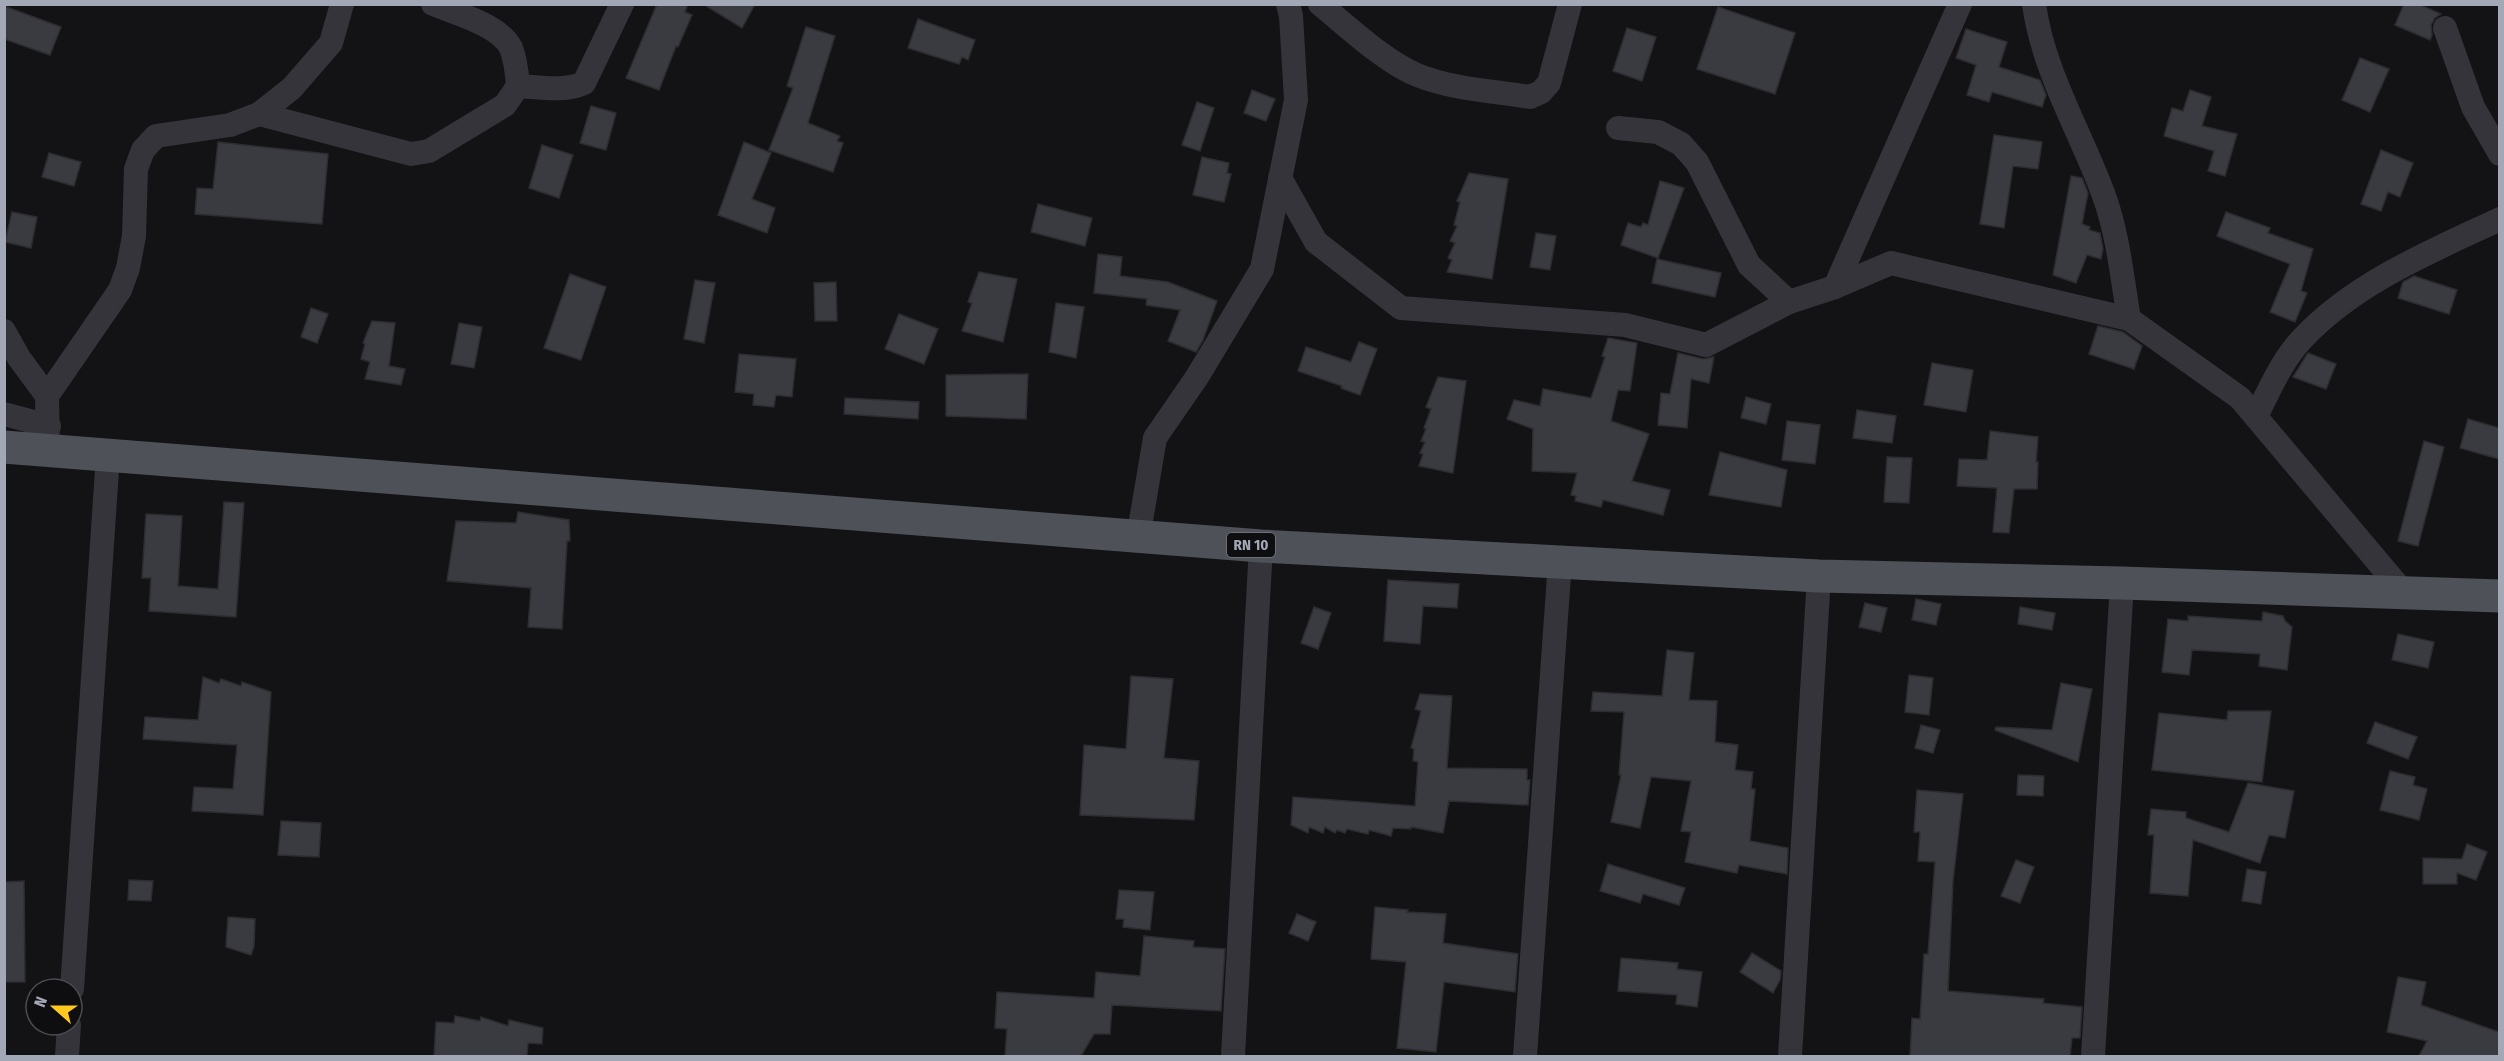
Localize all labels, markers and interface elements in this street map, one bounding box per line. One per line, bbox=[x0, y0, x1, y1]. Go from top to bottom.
road number: RN 10 bbox=[1227, 533, 1275, 557]
north arrow bbox=[24, 977, 84, 1037]
text: N bbox=[30, 994, 51, 1010]

